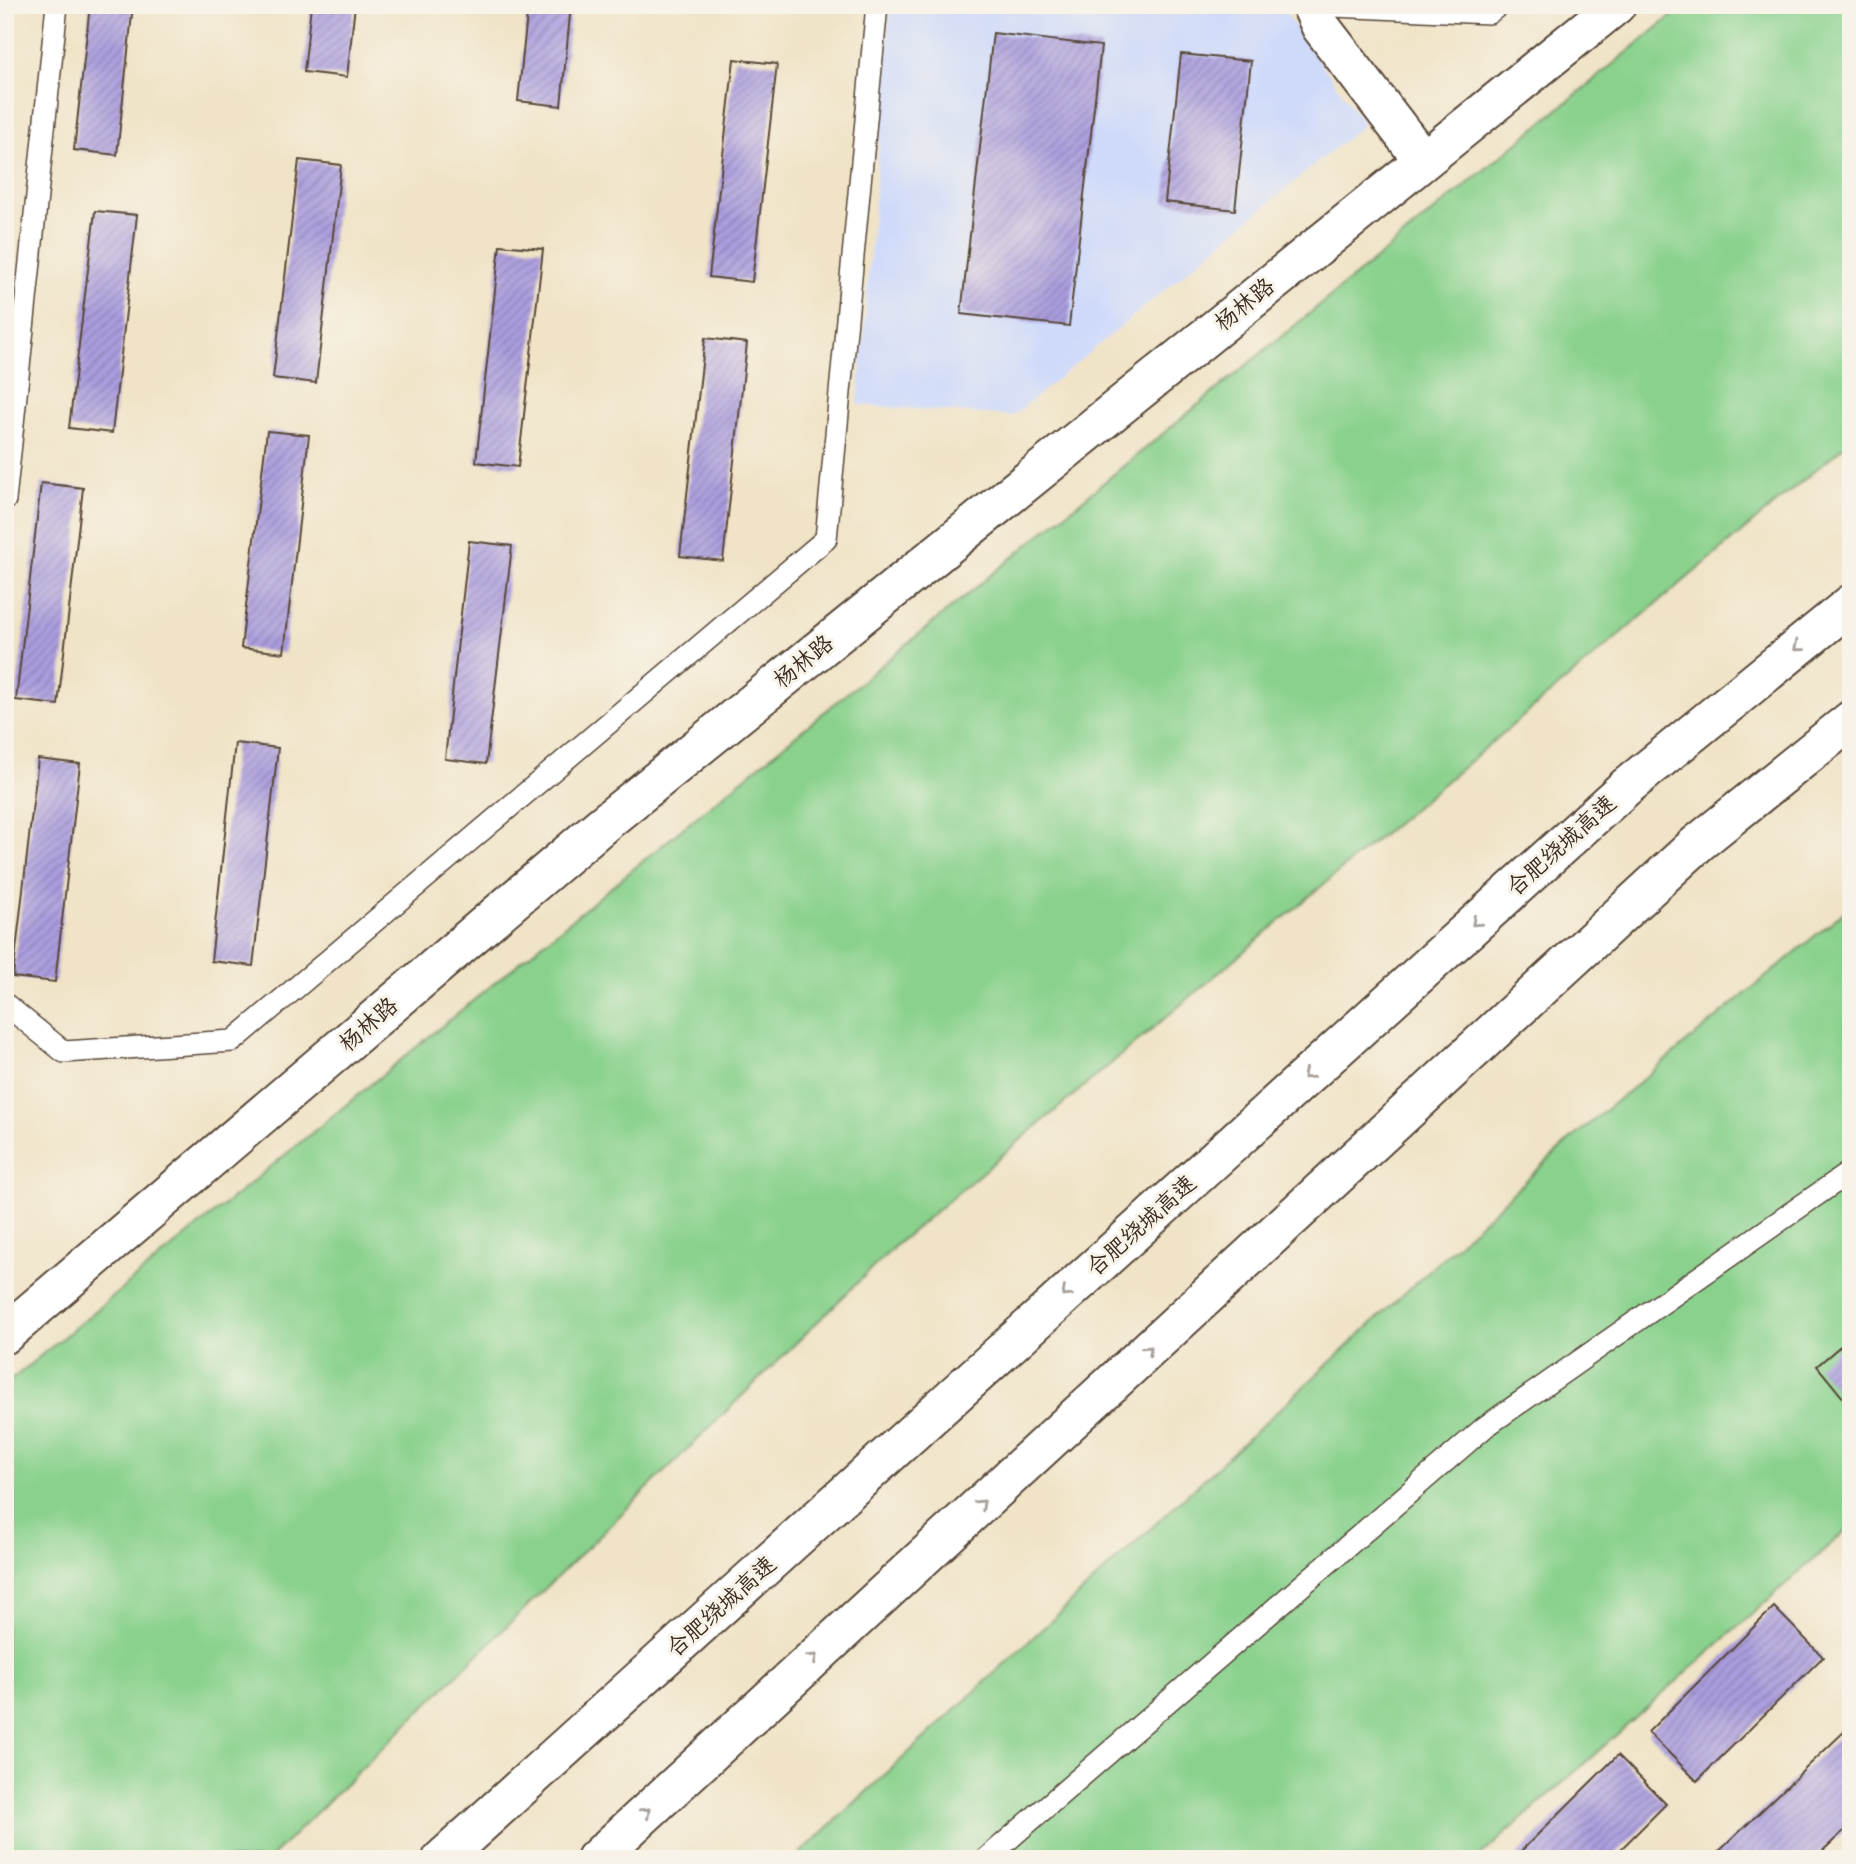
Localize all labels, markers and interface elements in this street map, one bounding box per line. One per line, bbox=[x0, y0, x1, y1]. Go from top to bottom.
street label: 杨林路 bbox=[1208, 271, 1282, 339]
street label: 杨林路 bbox=[767, 628, 841, 696]
one-way arrow bbox=[1793, 639, 1806, 651]
street label: 合肥绕城高速 bbox=[1500, 788, 1624, 904]
one-way arrow bbox=[1471, 914, 1484, 926]
street label: 杨林路 bbox=[332, 990, 405, 1059]
one-way arrow bbox=[1302, 1066, 1315, 1079]
street label: 合肥绕城高速 bbox=[1080, 1168, 1204, 1284]
one-way arrow bbox=[1061, 1285, 1074, 1297]
one-way arrow bbox=[1140, 1346, 1153, 1358]
one-way arrow bbox=[973, 1500, 986, 1512]
street label: 合肥绕城高速 bbox=[660, 1549, 784, 1665]
one-way arrow bbox=[805, 1654, 818, 1667]
one-way arrow bbox=[638, 1808, 651, 1821]

